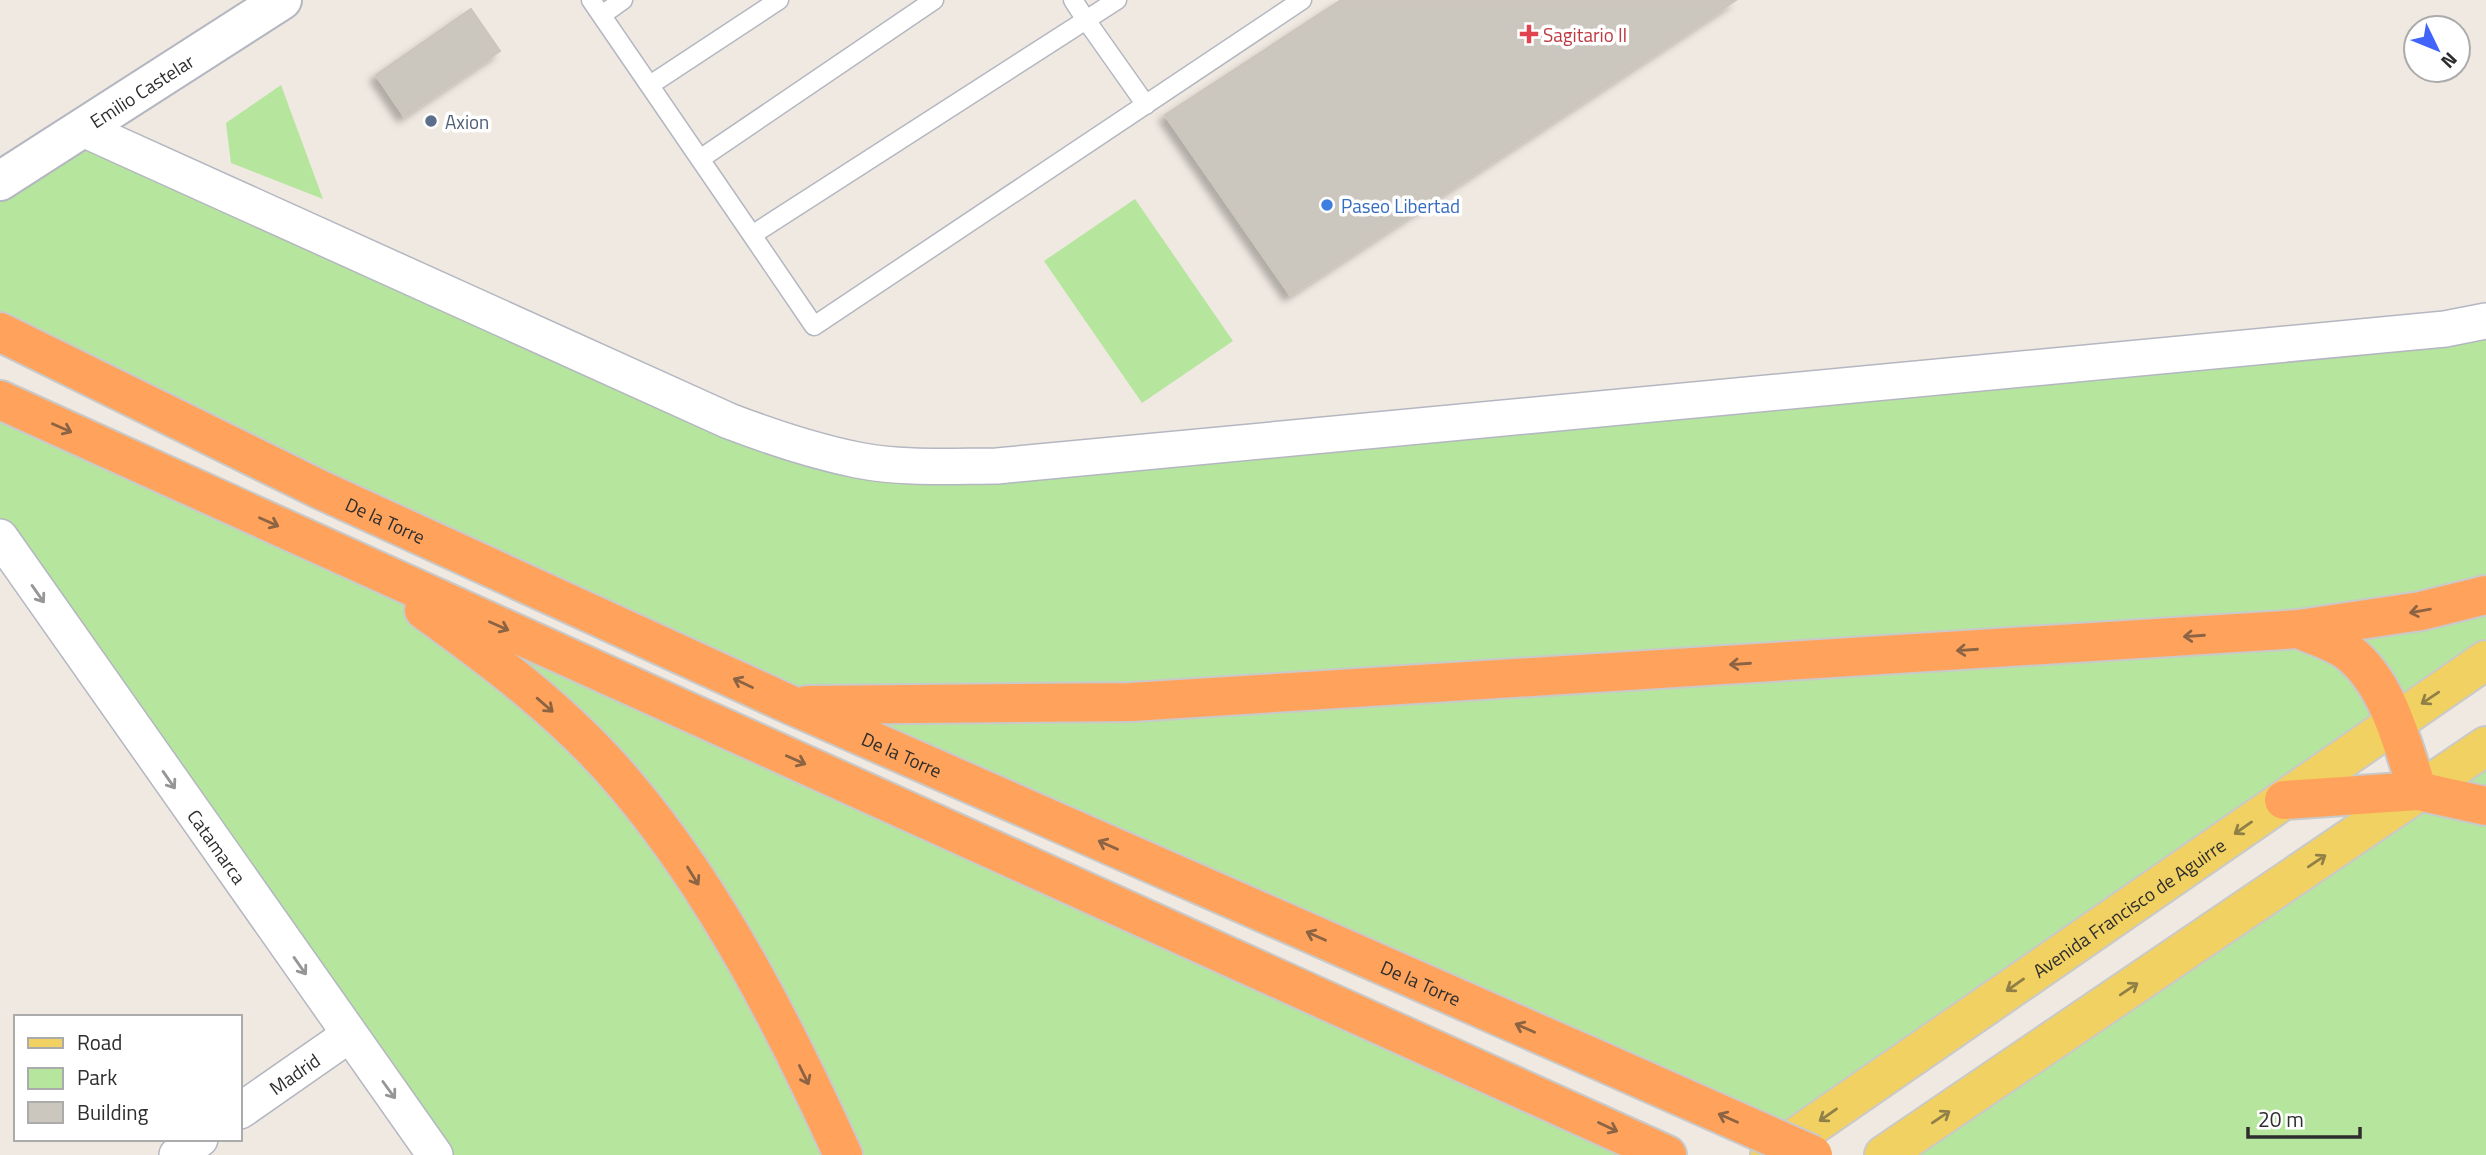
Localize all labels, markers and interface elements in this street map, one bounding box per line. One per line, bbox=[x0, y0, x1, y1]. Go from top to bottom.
north arrow bbox=[2402, 14, 2472, 84]
place label: Sagitario II bbox=[1543, 20, 1627, 49]
marker: Sagitario II bbox=[1521, 26, 1537, 42]
street label: Emilio Castelar bbox=[84, 46, 200, 135]
text: N bbox=[2435, 46, 2465, 76]
place label: Axion bbox=[445, 107, 489, 136]
marker: Axion bbox=[423, 113, 439, 129]
place label: Paseo Libertad bbox=[1341, 191, 1460, 220]
marker: Paseo Libertad bbox=[1319, 197, 1335, 213]
one-way arrow bbox=[51, 422, 72, 435]
street label: De la Torre bbox=[341, 489, 430, 551]
one-way arrow bbox=[258, 516, 280, 529]
one-way arrow bbox=[31, 584, 45, 603]
one-way arrow bbox=[2409, 605, 2432, 618]
one-way arrow bbox=[488, 620, 509, 633]
one-way arrow bbox=[2183, 630, 2206, 643]
one-way arrow bbox=[1956, 644, 1979, 657]
one-way arrow bbox=[1729, 658, 1751, 671]
one-way arrow bbox=[733, 676, 754, 690]
one-way arrow bbox=[2420, 691, 2440, 705]
one-way arrow bbox=[535, 697, 553, 713]
street label: De la Torre bbox=[857, 723, 947, 784]
one-way arrow bbox=[785, 754, 806, 767]
one-way arrow bbox=[162, 770, 176, 789]
street label: Catamarca bbox=[181, 803, 254, 890]
one-way arrow bbox=[2234, 821, 2253, 835]
street label: Avenida Francisco de Aguirre bbox=[2026, 830, 2231, 984]
one-way arrow bbox=[1098, 838, 1119, 851]
one-way arrow bbox=[2307, 853, 2326, 868]
one-way arrow bbox=[686, 866, 700, 886]
one-way arrow bbox=[1306, 929, 1328, 942]
street label: De la Torre bbox=[1376, 952, 1466, 1012]
one-way arrow bbox=[293, 956, 307, 975]
one-way arrow bbox=[2006, 978, 2025, 992]
one-way arrow bbox=[2119, 981, 2138, 996]
legend bbox=[14, 1015, 242, 1141]
one-way arrow bbox=[1515, 1021, 1536, 1034]
text: Road bbox=[77, 1026, 122, 1058]
street label: Madrid bbox=[263, 1045, 326, 1101]
text: Park bbox=[77, 1061, 117, 1093]
one-way arrow bbox=[797, 1064, 811, 1085]
one-way arrow bbox=[381, 1080, 396, 1099]
text: Building bbox=[77, 1096, 149, 1128]
scale bar bbox=[2248, 1096, 2360, 1140]
text: 20 m bbox=[2258, 1103, 2304, 1135]
one-way arrow bbox=[1819, 1108, 1838, 1122]
one-way arrow bbox=[1931, 1109, 1950, 1124]
one-way arrow bbox=[1718, 1110, 1739, 1123]
one-way arrow bbox=[1597, 1121, 1618, 1134]

